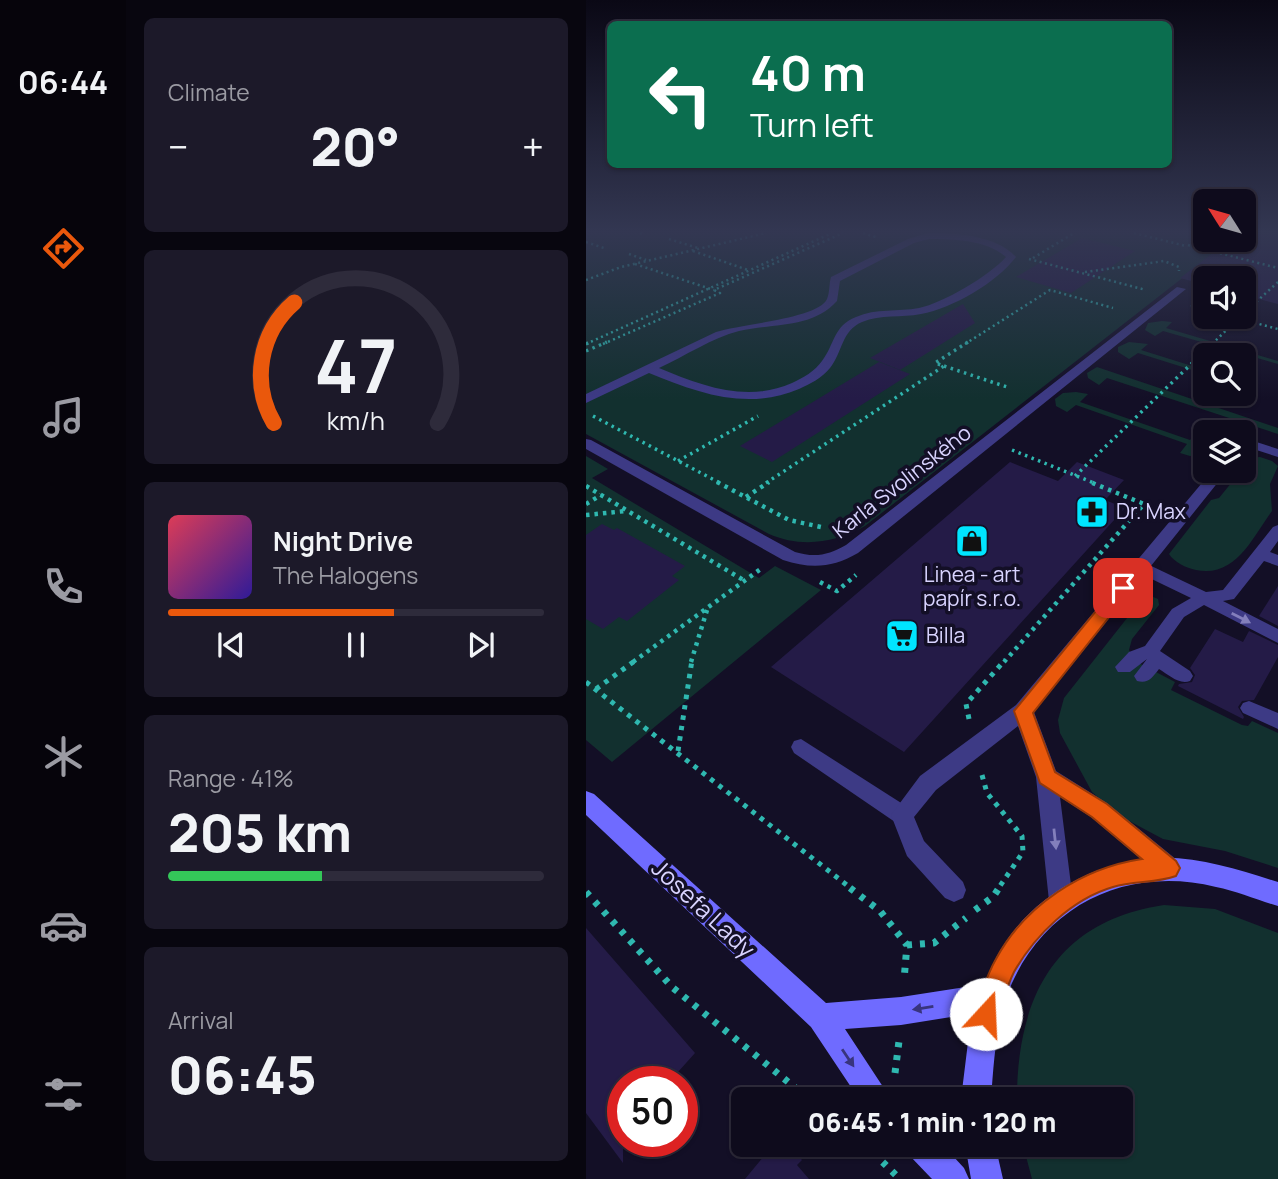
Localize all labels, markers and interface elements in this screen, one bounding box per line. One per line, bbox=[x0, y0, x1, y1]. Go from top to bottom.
text: 40 m bbox=[750, 39, 866, 106]
icon: left bbox=[635, 49, 726, 140]
text: 06:44 bbox=[18, 60, 108, 104]
text: Climate bbox=[168, 76, 250, 108]
text: Turn left bbox=[750, 103, 874, 147]
text: 20° bbox=[310, 111, 400, 182]
text: − bbox=[168, 120, 189, 172]
text: + bbox=[522, 120, 544, 172]
north arrow bbox=[1193, 189, 1256, 252]
map controls bbox=[1193, 189, 1256, 483]
icon: directions bbox=[39, 224, 88, 273]
button: sound bbox=[1193, 266, 1256, 329]
text: 47 bbox=[314, 316, 398, 416]
button: search bbox=[1193, 343, 1256, 406]
icon: music bbox=[39, 393, 88, 442]
text: km/h bbox=[327, 403, 385, 438]
street label: Karla Svolinského bbox=[826, 418, 976, 544]
button: layers bbox=[1193, 420, 1256, 483]
pharmacy icon: Dr. Max bbox=[1073, 493, 1111, 531]
place label: Dr. Max bbox=[1116, 497, 1186, 525]
shop icon: Linea - art papír s.r.o. bbox=[953, 522, 991, 560]
text: Night Drive bbox=[273, 523, 413, 559]
pin bbox=[1093, 558, 1153, 618]
text: The Halogens bbox=[273, 559, 418, 591]
place label: Linea - art papír s.r.o. bbox=[923, 560, 1021, 612]
icon: phone bbox=[39, 562, 88, 611]
icon: arrive bbox=[1104, 569, 1142, 607]
one-way arrow bbox=[1231, 613, 1251, 624]
supermarket icon: Billa bbox=[883, 617, 921, 655]
place label: Billa bbox=[926, 621, 965, 649]
icon: previous bbox=[212, 626, 250, 664]
icon: pause bbox=[337, 626, 375, 664]
icon: next bbox=[462, 626, 500, 664]
icon: climate bbox=[39, 732, 88, 781]
text: Range · 41% bbox=[168, 762, 294, 794]
text: 205 km bbox=[168, 797, 352, 868]
one-way arrow bbox=[1050, 828, 1061, 850]
street label: Josefa Lady bbox=[645, 851, 763, 965]
icon: car bbox=[39, 901, 88, 950]
position arrow bbox=[949, 977, 1023, 1051]
one-way arrow bbox=[912, 1003, 934, 1014]
text: Arrival bbox=[168, 1004, 234, 1036]
text: 06:45 bbox=[168, 1039, 317, 1110]
one-way arrow bbox=[842, 1048, 855, 1068]
speed limit sign: 50 bbox=[607, 1066, 698, 1157]
icon: filters bbox=[39, 1070, 88, 1119]
text: 06:45 · 1 min · 120 m bbox=[808, 1104, 1056, 1140]

